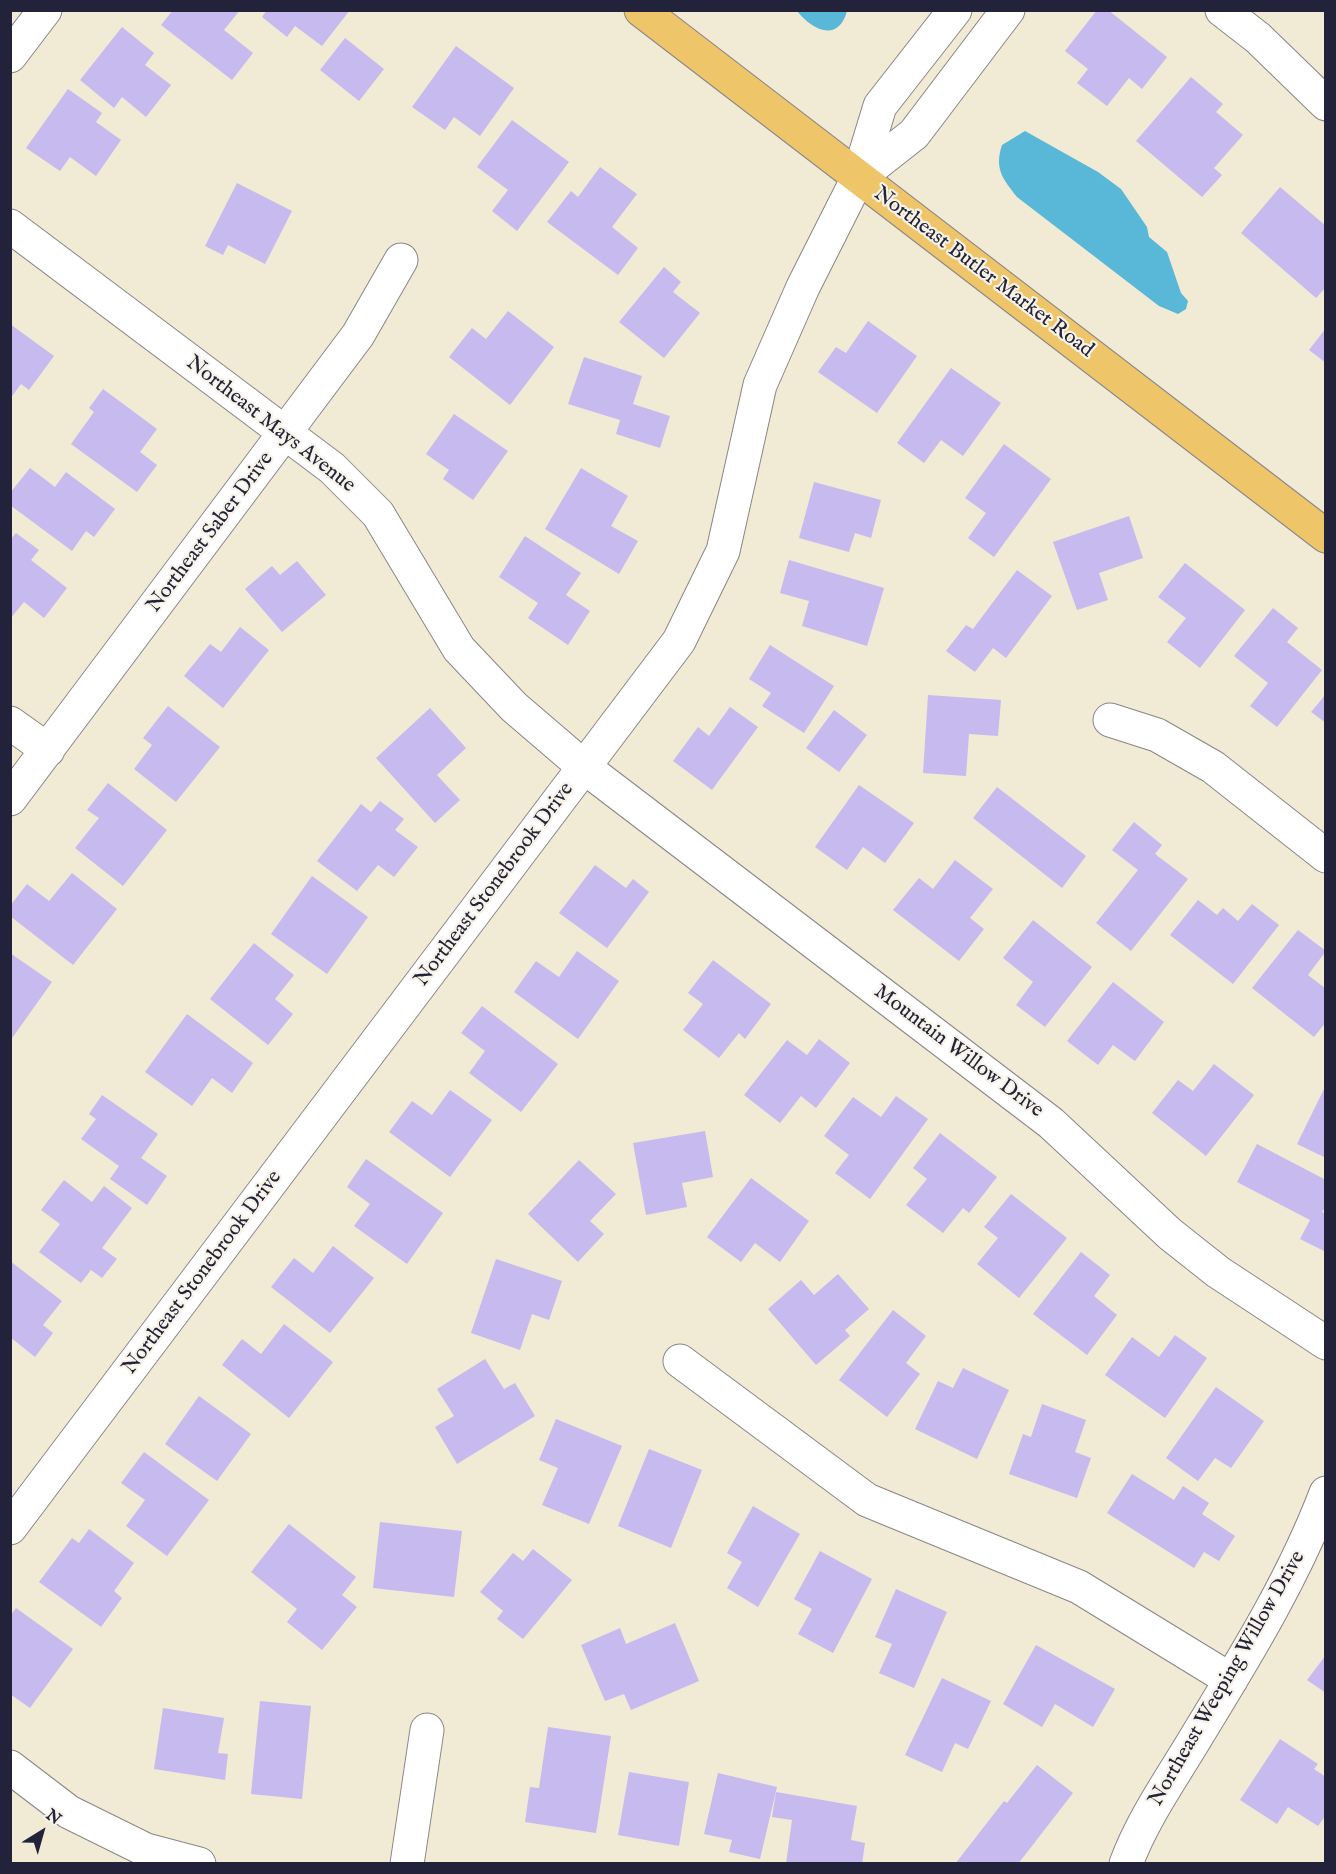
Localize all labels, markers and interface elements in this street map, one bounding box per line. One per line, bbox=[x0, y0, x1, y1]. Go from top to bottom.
street label: Northeast Butler Market Road bbox=[868, 182, 1098, 364]
street label: Northeast Mays Avenue bbox=[180, 351, 360, 499]
street label: Northeast Saber Drive bbox=[142, 448, 280, 618]
street label: Northeast Stonebrook Drive bbox=[410, 778, 580, 992]
street label: Mountain Willow Drive bbox=[868, 980, 1048, 1124]
street label: Northeast Stonebrook Drive bbox=[118, 1166, 288, 1380]
street label: Northeast Weeping Willow Drive bbox=[1144, 1547, 1312, 1811]
north arrow bbox=[12, 1802, 72, 1862]
text: N bbox=[41, 1805, 64, 1830]

